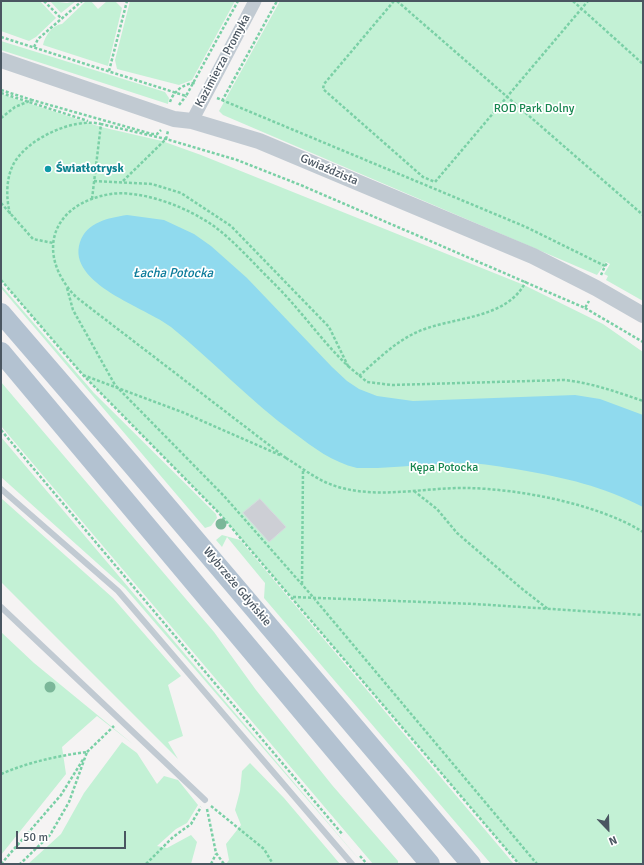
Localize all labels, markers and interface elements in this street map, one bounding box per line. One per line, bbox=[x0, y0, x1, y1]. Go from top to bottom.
street label: Kazimierza Promyka bbox=[192, 12, 254, 110]
park label: ROD Park Dolny bbox=[494, 102, 574, 116]
street label: Gwiaździsta bbox=[298, 151, 360, 189]
place label: Światłotrysk bbox=[56, 162, 124, 176]
marker: Światłotrysk bbox=[43, 164, 53, 174]
water label: Łacha Potocka bbox=[133, 266, 213, 282]
park label: Kępa Potocka bbox=[410, 461, 478, 475]
street label: Wybrzeże Gdyńskie bbox=[200, 545, 274, 629]
north arrow bbox=[588, 809, 628, 849]
scale bar bbox=[18, 823, 128, 849]
text: 50 m bbox=[23, 830, 48, 845]
text: N bbox=[607, 833, 619, 848]

